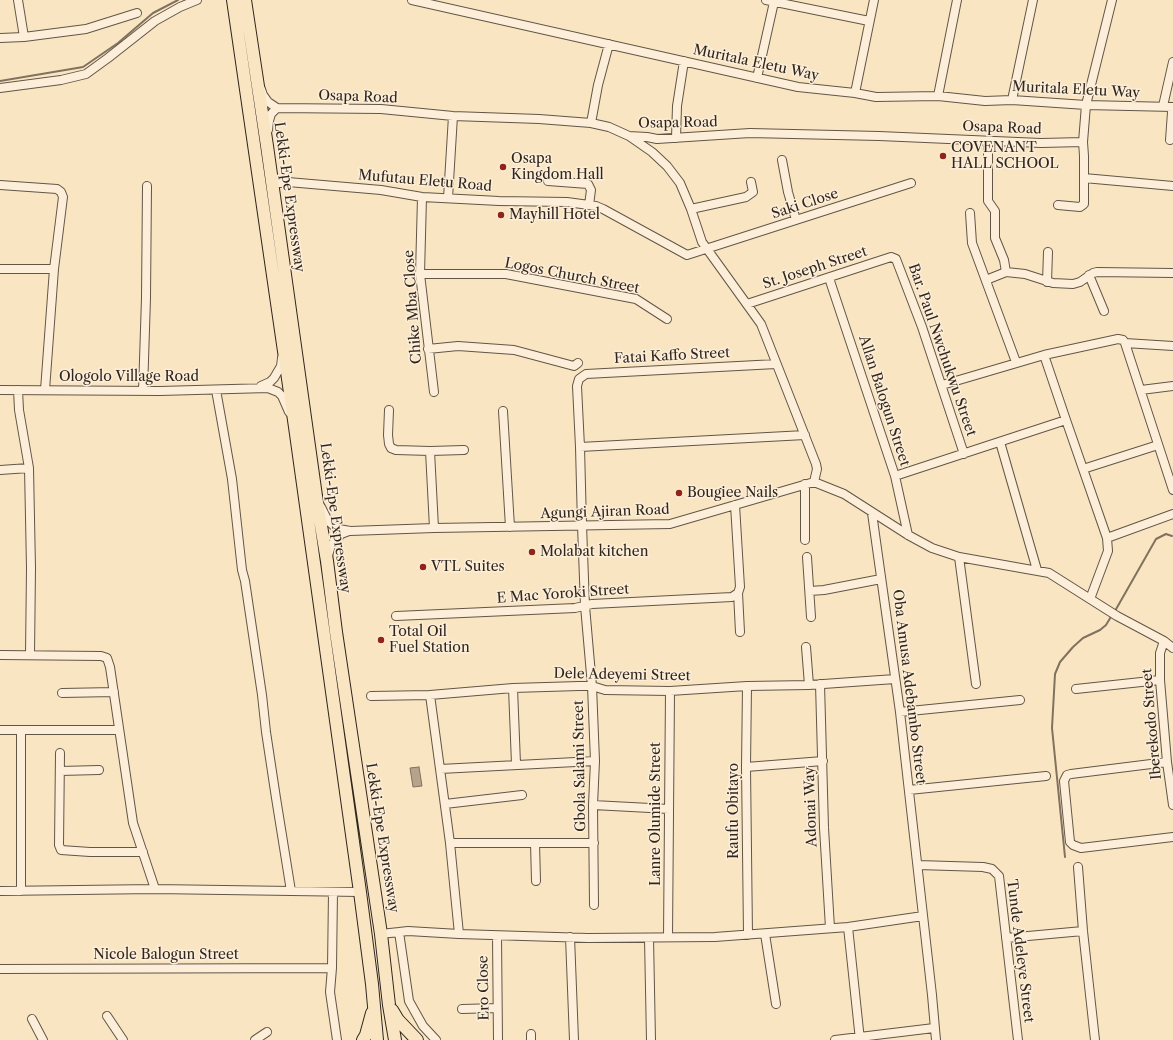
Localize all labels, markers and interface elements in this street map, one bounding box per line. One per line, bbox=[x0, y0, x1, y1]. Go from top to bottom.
street label: Muritala Eletu Way bbox=[692, 41, 820, 85]
street label: Muritala Eletu Way bbox=[1012, 78, 1140, 102]
street label: Osapa Road bbox=[318, 87, 398, 107]
street label: Osapa Road bbox=[638, 114, 718, 132]
street label: Osapa Road bbox=[962, 118, 1042, 138]
street label: Lekki-Epe Expressway bbox=[270, 121, 308, 273]
place label: COVENANT HALL SCHOOL bbox=[951, 140, 1059, 172]
place label: Osapa Kingdom Hall bbox=[511, 151, 604, 184]
marker: COVENANT HALL SCHOOL bbox=[938, 151, 948, 161]
marker: Osapa Kingdom Hall bbox=[498, 162, 508, 172]
street label: Mufutau Eletu Road bbox=[357, 167, 493, 195]
street label: Saki Close bbox=[769, 185, 841, 223]
place label: Mayhill Hotel bbox=[509, 207, 600, 223]
marker: Mayhill Hotel bbox=[496, 210, 506, 220]
street label: St. Joseph Street bbox=[761, 243, 869, 293]
street label: Chike Mba Close bbox=[401, 249, 425, 365]
street label: Logos Church Street bbox=[503, 255, 641, 297]
street label: Bar. Paul Nwchukwu Street bbox=[904, 261, 980, 439]
street label: Allan Balogun Street bbox=[855, 333, 913, 469]
street label: Fatai Kaffo Street bbox=[614, 345, 730, 367]
street label: Ologolo Village Road bbox=[59, 369, 199, 385]
street label: Lekki-Epe Expressway bbox=[316, 442, 354, 594]
place label: Bougiee Nails bbox=[687, 485, 778, 501]
marker: Bougiee Nails bbox=[674, 488, 684, 498]
street label: Agungi Ajiran Road bbox=[540, 501, 670, 523]
place label: Molabat kitchen bbox=[540, 544, 648, 560]
marker: Molabat kitchen bbox=[527, 547, 537, 557]
place label: VTL Suites bbox=[431, 559, 505, 575]
marker: VTL Suites bbox=[418, 562, 428, 572]
street label: E Mac Yoroki Street bbox=[496, 581, 630, 607]
street label: Oba Amusa Adebambo Street bbox=[889, 589, 929, 785]
place label: Total Oil Fuel Station bbox=[389, 624, 470, 656]
marker: Total Oil Fuel Station bbox=[376, 635, 386, 645]
street label: Dele Adeyemi Street bbox=[553, 665, 691, 685]
street label: Iberekodo Street bbox=[1139, 668, 1165, 780]
street label: Gbola Salami Street bbox=[570, 700, 590, 832]
street label: Lanre Olumide Street bbox=[648, 742, 664, 886]
street label: Lekki-Epe Expressway bbox=[362, 762, 402, 914]
street label: Raufu Obitayo bbox=[726, 763, 742, 859]
street label: Adonai Way bbox=[801, 767, 821, 847]
street label: Tunde Adeleye Street bbox=[1003, 878, 1037, 1024]
street label: Nicole Balogun Street bbox=[93, 947, 239, 963]
street label: Ero Close bbox=[475, 955, 493, 1021]

